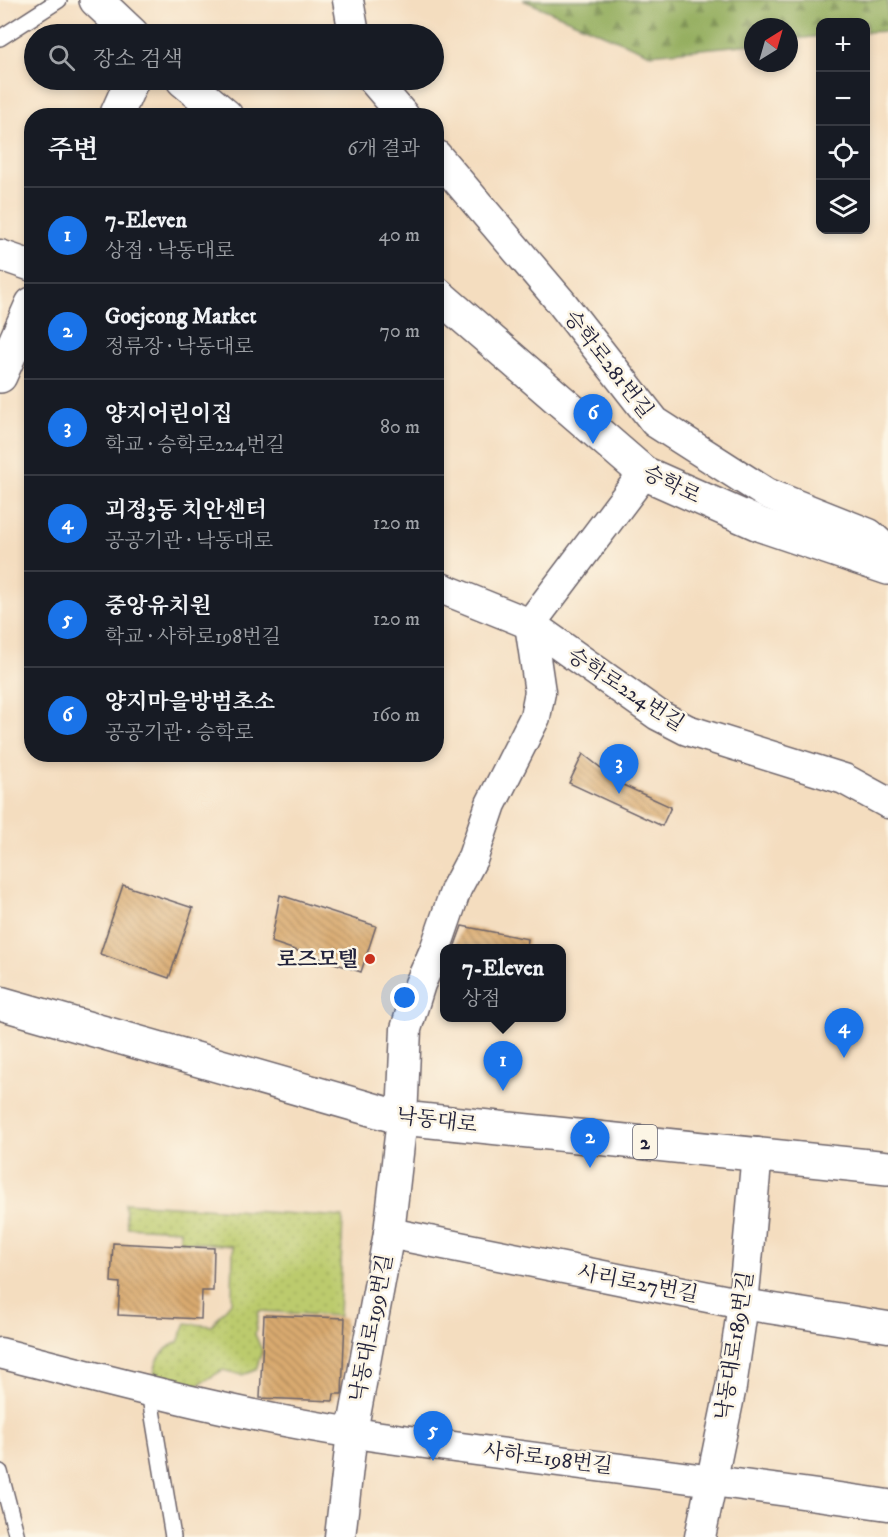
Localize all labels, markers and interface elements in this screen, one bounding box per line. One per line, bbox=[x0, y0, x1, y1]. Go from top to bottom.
north arrow bbox=[744, 18, 798, 72]
map controls bbox=[816, 18, 870, 234]
button: + bbox=[816, 18, 870, 72]
search box bbox=[24, 24, 444, 90]
icon: search bbox=[45, 41, 78, 74]
text: 장소 검색 bbox=[93, 46, 183, 73]
button: − bbox=[816, 72, 870, 126]
button: locate bbox=[816, 126, 870, 180]
text: 주변 bbox=[48, 134, 98, 167]
text: 6개 결과 bbox=[347, 137, 420, 162]
button: layers bbox=[816, 180, 870, 234]
text: 7-Eleven bbox=[105, 207, 187, 234]
text: 1 bbox=[64, 223, 71, 248]
text: 40 m bbox=[378, 223, 420, 248]
text: 상점 · 낙동대로 bbox=[105, 239, 234, 264]
text: Goejeong Market bbox=[105, 303, 257, 330]
street label: 승학로281번길 bbox=[558, 305, 658, 424]
text: 2 bbox=[63, 319, 72, 344]
text: 70 m bbox=[379, 319, 420, 344]
text: 정류장 · 낙동대로 bbox=[105, 335, 254, 360]
pin: 6 bbox=[574, 394, 612, 444]
text: 양지어린이집 bbox=[105, 401, 233, 428]
text: 3 bbox=[64, 415, 71, 440]
text: 80 m bbox=[380, 415, 420, 440]
text: 학교 · 승학로224번길 bbox=[105, 433, 285, 458]
street label: 승학로 bbox=[639, 460, 705, 510]
text: 괴정3동 치안센터 bbox=[105, 497, 267, 524]
text: 4 bbox=[62, 511, 73, 536]
text: 120 m bbox=[373, 511, 420, 536]
text: 공공기관 · 낙동대로 bbox=[105, 529, 273, 554]
text: 중앙유치원 bbox=[105, 593, 211, 620]
text: 5 bbox=[63, 607, 72, 632]
text: 120 m bbox=[373, 607, 420, 632]
text: 학교 · 사하로198번길 bbox=[105, 625, 281, 650]
street label: 승학로224번길 bbox=[562, 642, 689, 737]
text: 양지마을방범초소 bbox=[105, 689, 275, 716]
text: 6 bbox=[62, 703, 73, 728]
text: 160 m bbox=[372, 703, 420, 728]
text: 공공기관 · 승학로 bbox=[105, 721, 254, 746]
pin: 3 bbox=[600, 744, 638, 794]
popup bbox=[440, 944, 566, 1022]
place label: 로즈모텔 bbox=[277, 947, 358, 973]
marker: 로즈모텔 bbox=[363, 952, 377, 966]
text: 7-Eleven bbox=[462, 955, 544, 982]
your location bbox=[390, 983, 419, 1012]
text: 상점 bbox=[462, 987, 501, 1012]
pin: 4 bbox=[824, 1008, 864, 1058]
pin: 1 bbox=[484, 1042, 522, 1091]
street label: 낙동대로 bbox=[395, 1103, 479, 1139]
pin: 2 bbox=[570, 1118, 610, 1168]
road number: 2 bbox=[633, 1125, 657, 1159]
street label: 낙동대로199번길 bbox=[345, 1252, 399, 1404]
street label: 사리로27번길 bbox=[575, 1260, 700, 1308]
street label: 낙동대로189번길 bbox=[710, 1270, 760, 1422]
pin: 5 bbox=[414, 1412, 452, 1461]
street label: 사하로198번길 bbox=[482, 1438, 614, 1480]

